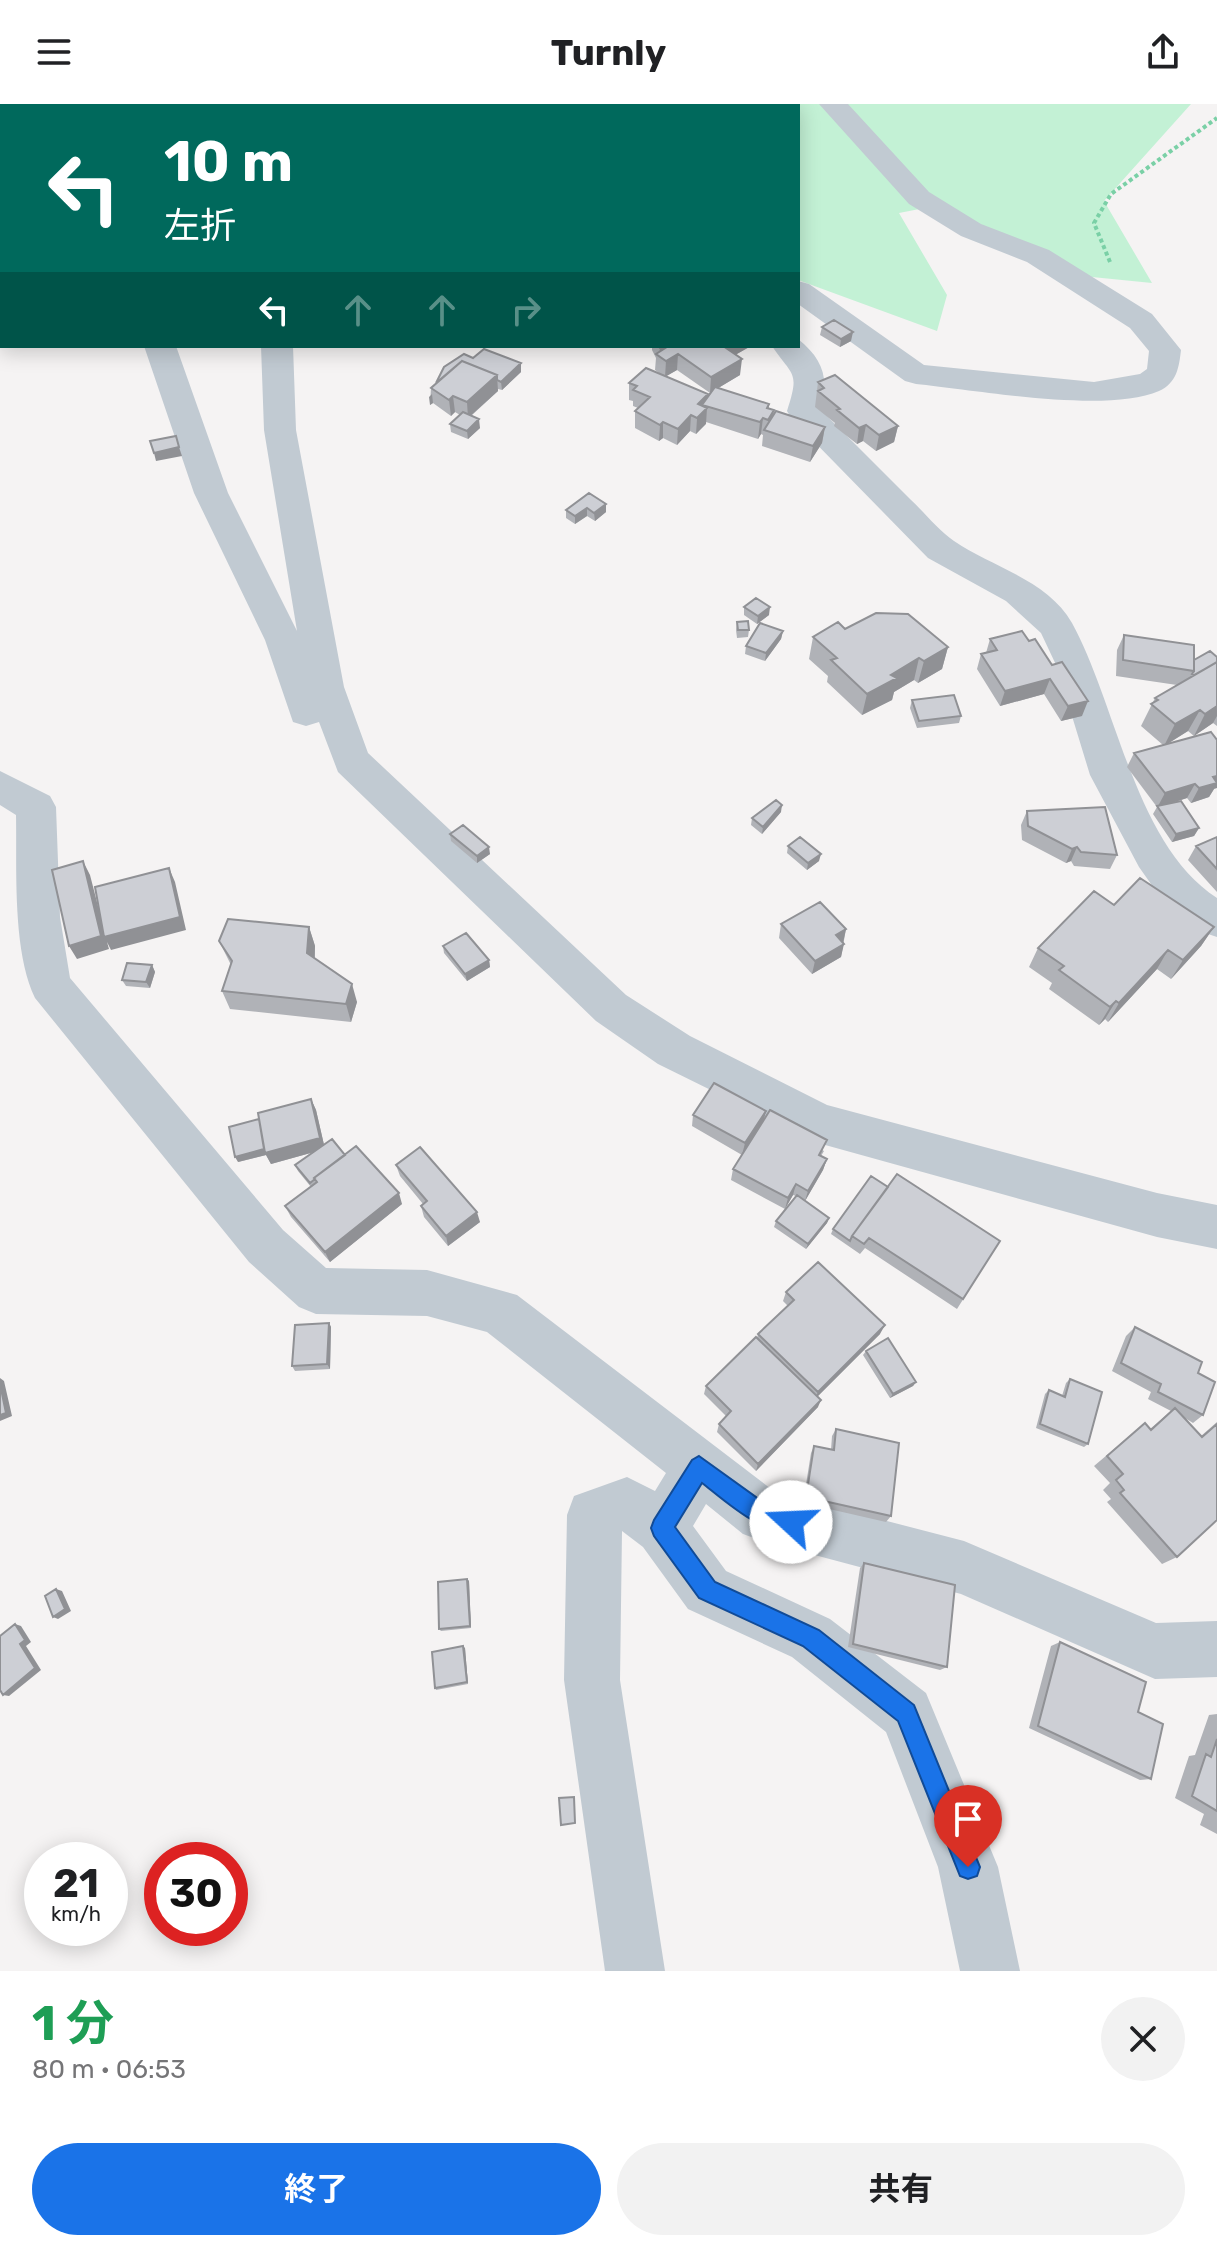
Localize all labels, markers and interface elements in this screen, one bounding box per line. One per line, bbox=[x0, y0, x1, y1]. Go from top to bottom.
icon: menu bbox=[32, 30, 76, 74]
icon: share bbox=[1141, 30, 1185, 74]
text: Turnly bbox=[551, 31, 666, 74]
text: 10 m bbox=[164, 129, 293, 195]
icon: left bbox=[32, 136, 136, 240]
text: 左折 bbox=[164, 204, 236, 247]
icon: left bbox=[252, 288, 296, 332]
icon: ahead bbox=[336, 288, 380, 332]
icon: ahead bbox=[420, 288, 464, 332]
icon: right bbox=[504, 288, 548, 332]
position arrow bbox=[749, 1480, 833, 1564]
pin bbox=[934, 1785, 1002, 1867]
icon: arrive bbox=[946, 1797, 990, 1841]
speed limit sign: 30 bbox=[144, 1842, 248, 1946]
text: 21 bbox=[53, 1860, 99, 1907]
text: km/h bbox=[51, 1902, 101, 1926]
text: 1 分 bbox=[32, 1995, 114, 2052]
button: close bbox=[1101, 1997, 1185, 2081]
text: 80 m · 06:53 bbox=[32, 2054, 186, 2085]
button: 終了 bbox=[32, 2143, 601, 2235]
button: 共有 bbox=[617, 2143, 1185, 2235]

